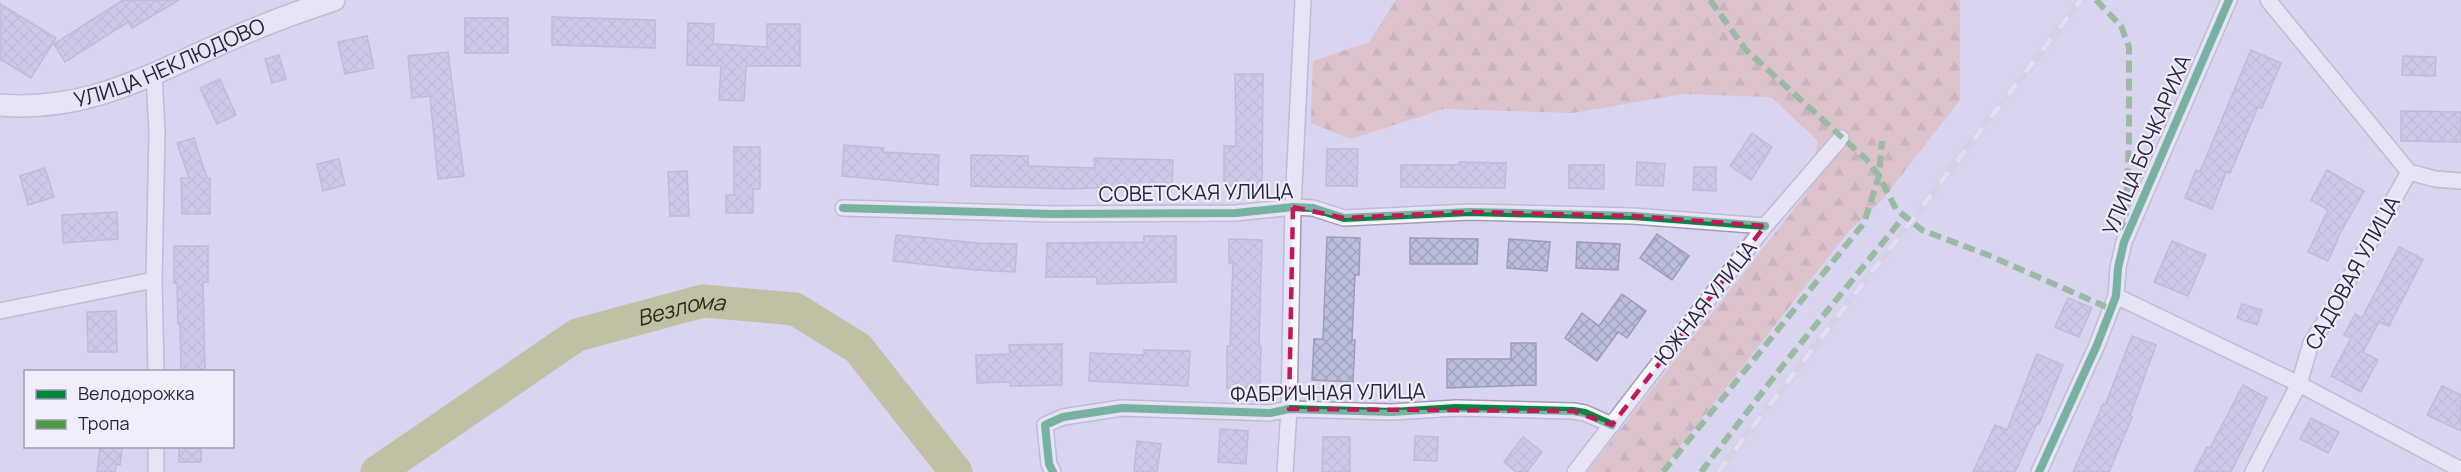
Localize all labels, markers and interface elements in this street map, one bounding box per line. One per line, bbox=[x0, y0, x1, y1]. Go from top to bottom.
street label: УЛИЦА НЕКЛЮДОВО bbox=[71, 11, 269, 113]
street label: УЛИЦА БОЧКАРИХА bbox=[2095, 50, 2197, 239]
street label: СОВЕТСКАЯ УЛИЦА bbox=[1098, 176, 1294, 208]
street label: САДОВАЯ УЛИЦА bbox=[2298, 191, 2406, 355]
street label: ЮЖНАЯ УЛИЦА bbox=[1648, 234, 1763, 371]
water label: Везлома bbox=[633, 286, 728, 333]
legend bbox=[24, 370, 234, 448]
street label: ФАБРИЧНАЯ УЛИЦА bbox=[1230, 376, 1426, 408]
text: Велодорожка bbox=[78, 381, 195, 405]
text: Тропа bbox=[78, 411, 129, 435]

